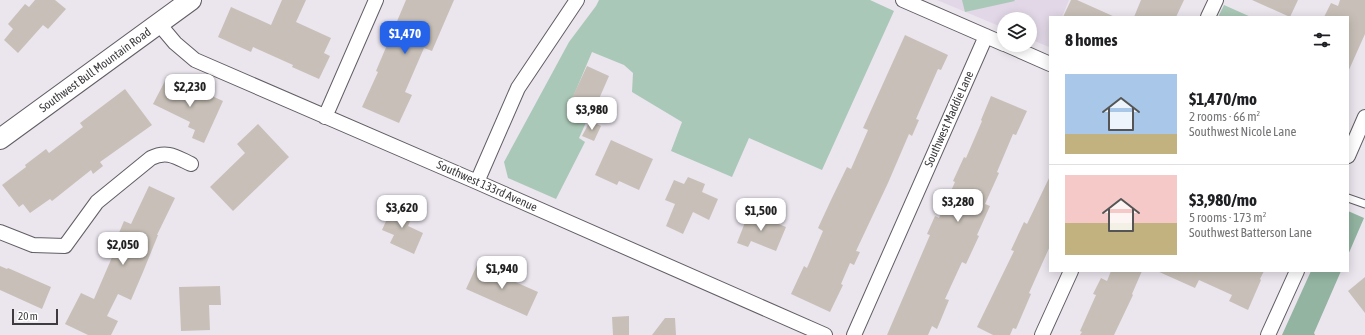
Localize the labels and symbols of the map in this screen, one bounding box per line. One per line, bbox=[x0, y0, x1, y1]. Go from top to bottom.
pin: $1,470 bbox=[372, 21, 438, 55]
street label: Southwest Bull Mountain Road bbox=[36, 25, 154, 115]
street label: Southwest Maddie Lane bbox=[921, 69, 977, 169]
pin: $2,230 bbox=[157, 74, 223, 108]
pin: $3,980 bbox=[559, 97, 625, 131]
street label: Southwest 133rd Avenue bbox=[435, 158, 539, 214]
pin: $3,280 bbox=[925, 189, 991, 223]
pin: $3,620 bbox=[369, 195, 435, 229]
pin: $1,500 bbox=[728, 198, 794, 232]
pin: $2,050 bbox=[90, 232, 156, 266]
pin: $1,940 bbox=[469, 256, 535, 290]
scale bar bbox=[12, 307, 58, 326]

